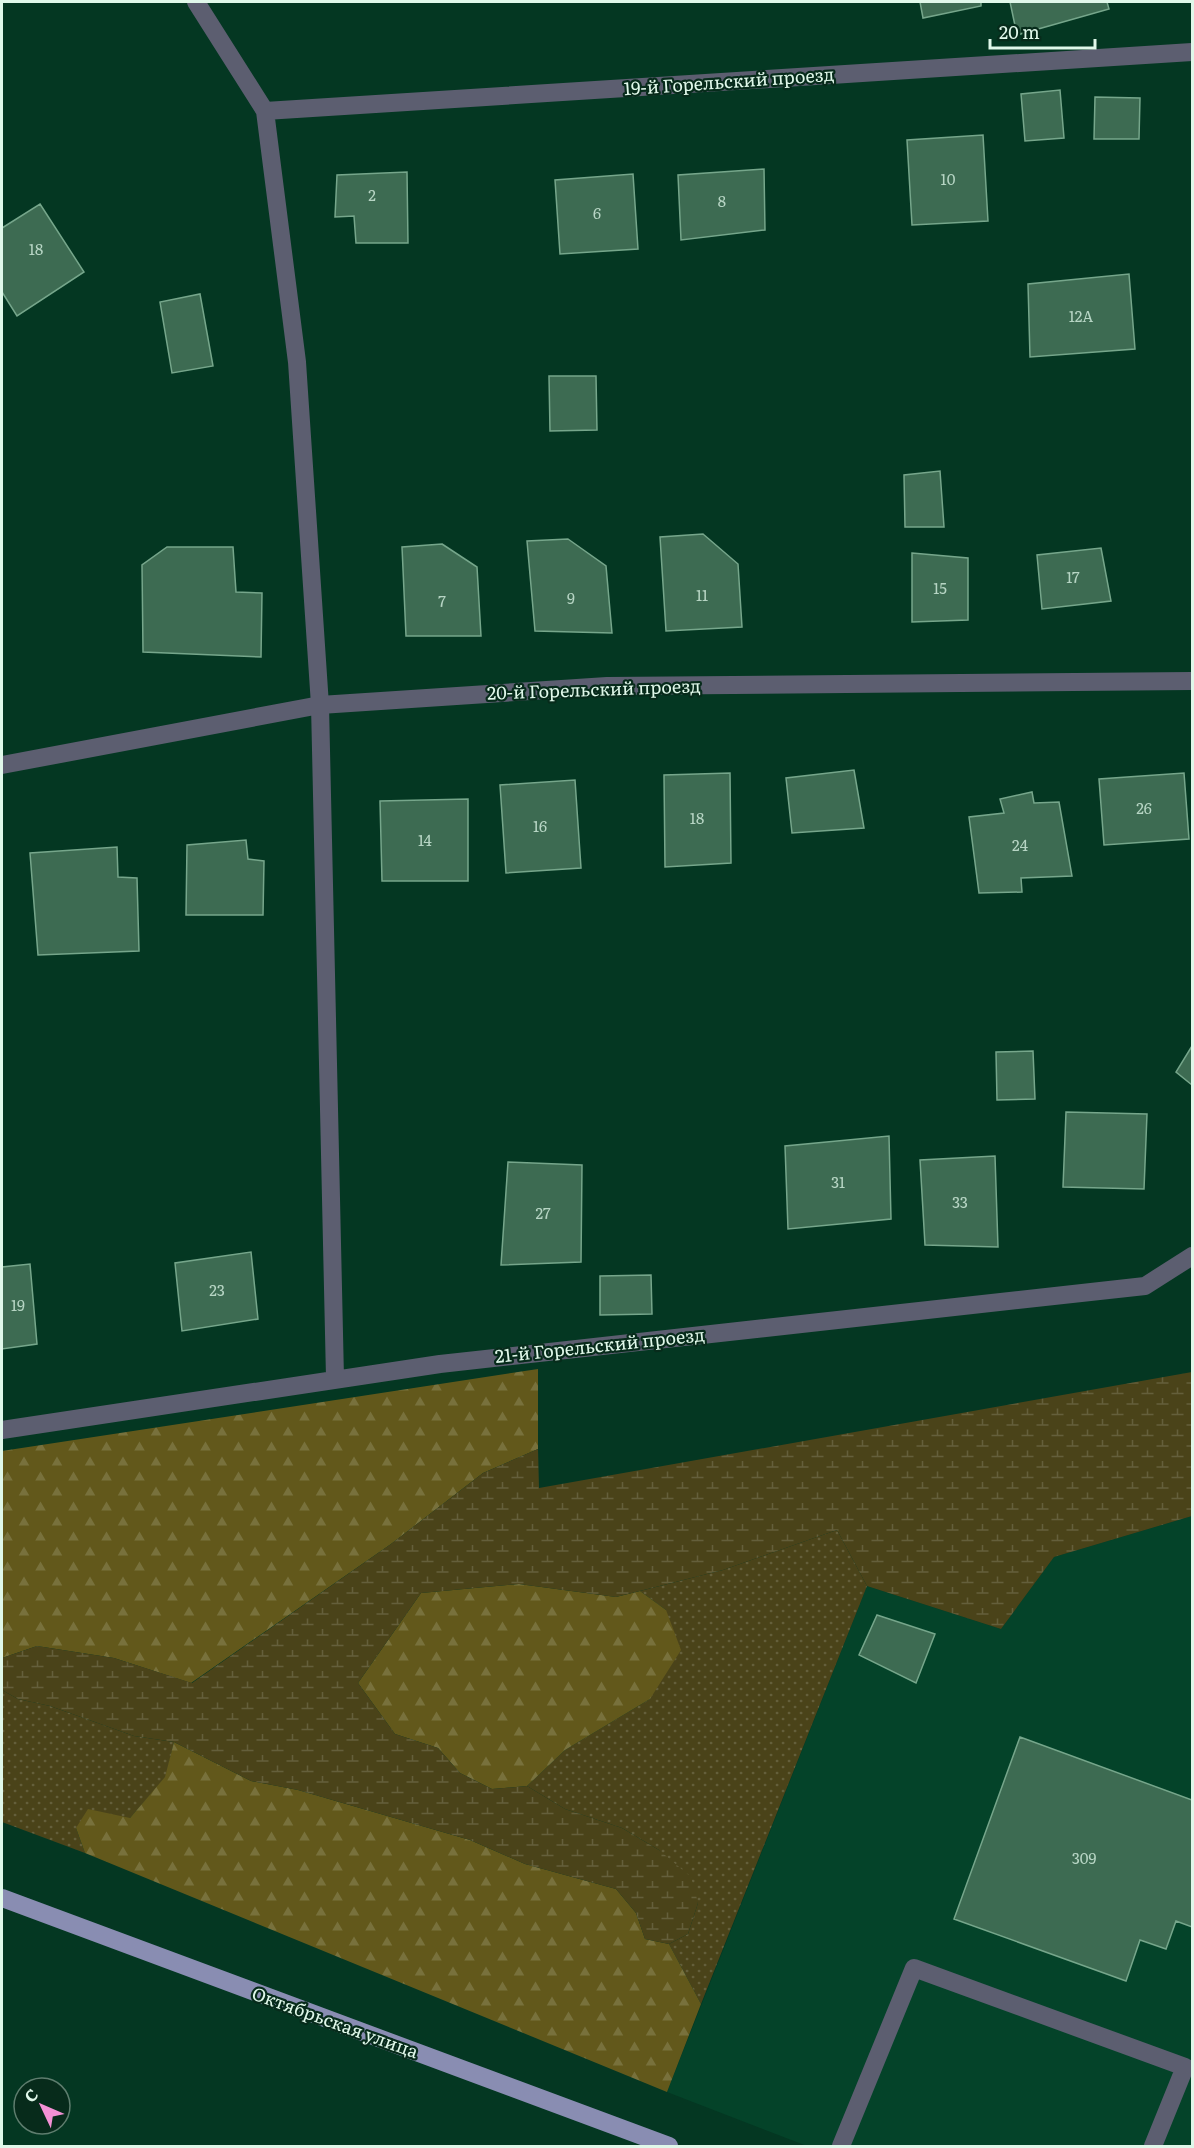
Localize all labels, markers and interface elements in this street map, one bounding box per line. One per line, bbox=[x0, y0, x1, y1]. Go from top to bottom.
scale bar bbox=[990, 12, 1095, 50]
text: 20 m bbox=[999, 18, 1040, 45]
street label: 19-й Горельский проезд bbox=[623, 60, 835, 101]
house number: 10 bbox=[941, 167, 956, 190]
house number: 2 bbox=[368, 183, 376, 206]
house number: 8 bbox=[718, 189, 726, 212]
house number: 6 bbox=[593, 201, 601, 224]
house number: 18 bbox=[29, 237, 43, 260]
house number: 12А bbox=[1069, 304, 1093, 327]
house number: 17 bbox=[1066, 565, 1080, 588]
house number: 15 bbox=[933, 576, 947, 599]
house number: 11 bbox=[696, 583, 708, 606]
house number: 9 bbox=[567, 586, 575, 609]
house number: 7 bbox=[438, 589, 446, 612]
street label: 20-й Горельский проезд bbox=[487, 671, 701, 706]
house number: 26 bbox=[1136, 796, 1152, 819]
house number: 18 bbox=[690, 806, 704, 829]
house number: 16 bbox=[533, 814, 547, 837]
house number: 14 bbox=[418, 828, 432, 851]
house number: 24 bbox=[1012, 833, 1028, 856]
house number: 31 bbox=[831, 1170, 845, 1193]
house number: 33 bbox=[952, 1190, 968, 1213]
house number: 27 bbox=[535, 1201, 551, 1224]
house number: 23 bbox=[209, 1278, 225, 1301]
house number: 19 bbox=[11, 1293, 25, 1316]
street label: 21-й Горельский проезд bbox=[494, 1320, 706, 1369]
house number: 309 bbox=[1072, 1846, 1096, 1869]
street label: Октябрьская улица bbox=[248, 1979, 423, 2064]
north arrow bbox=[12, 2076, 72, 2136]
text: С bbox=[18, 2082, 43, 2107]

